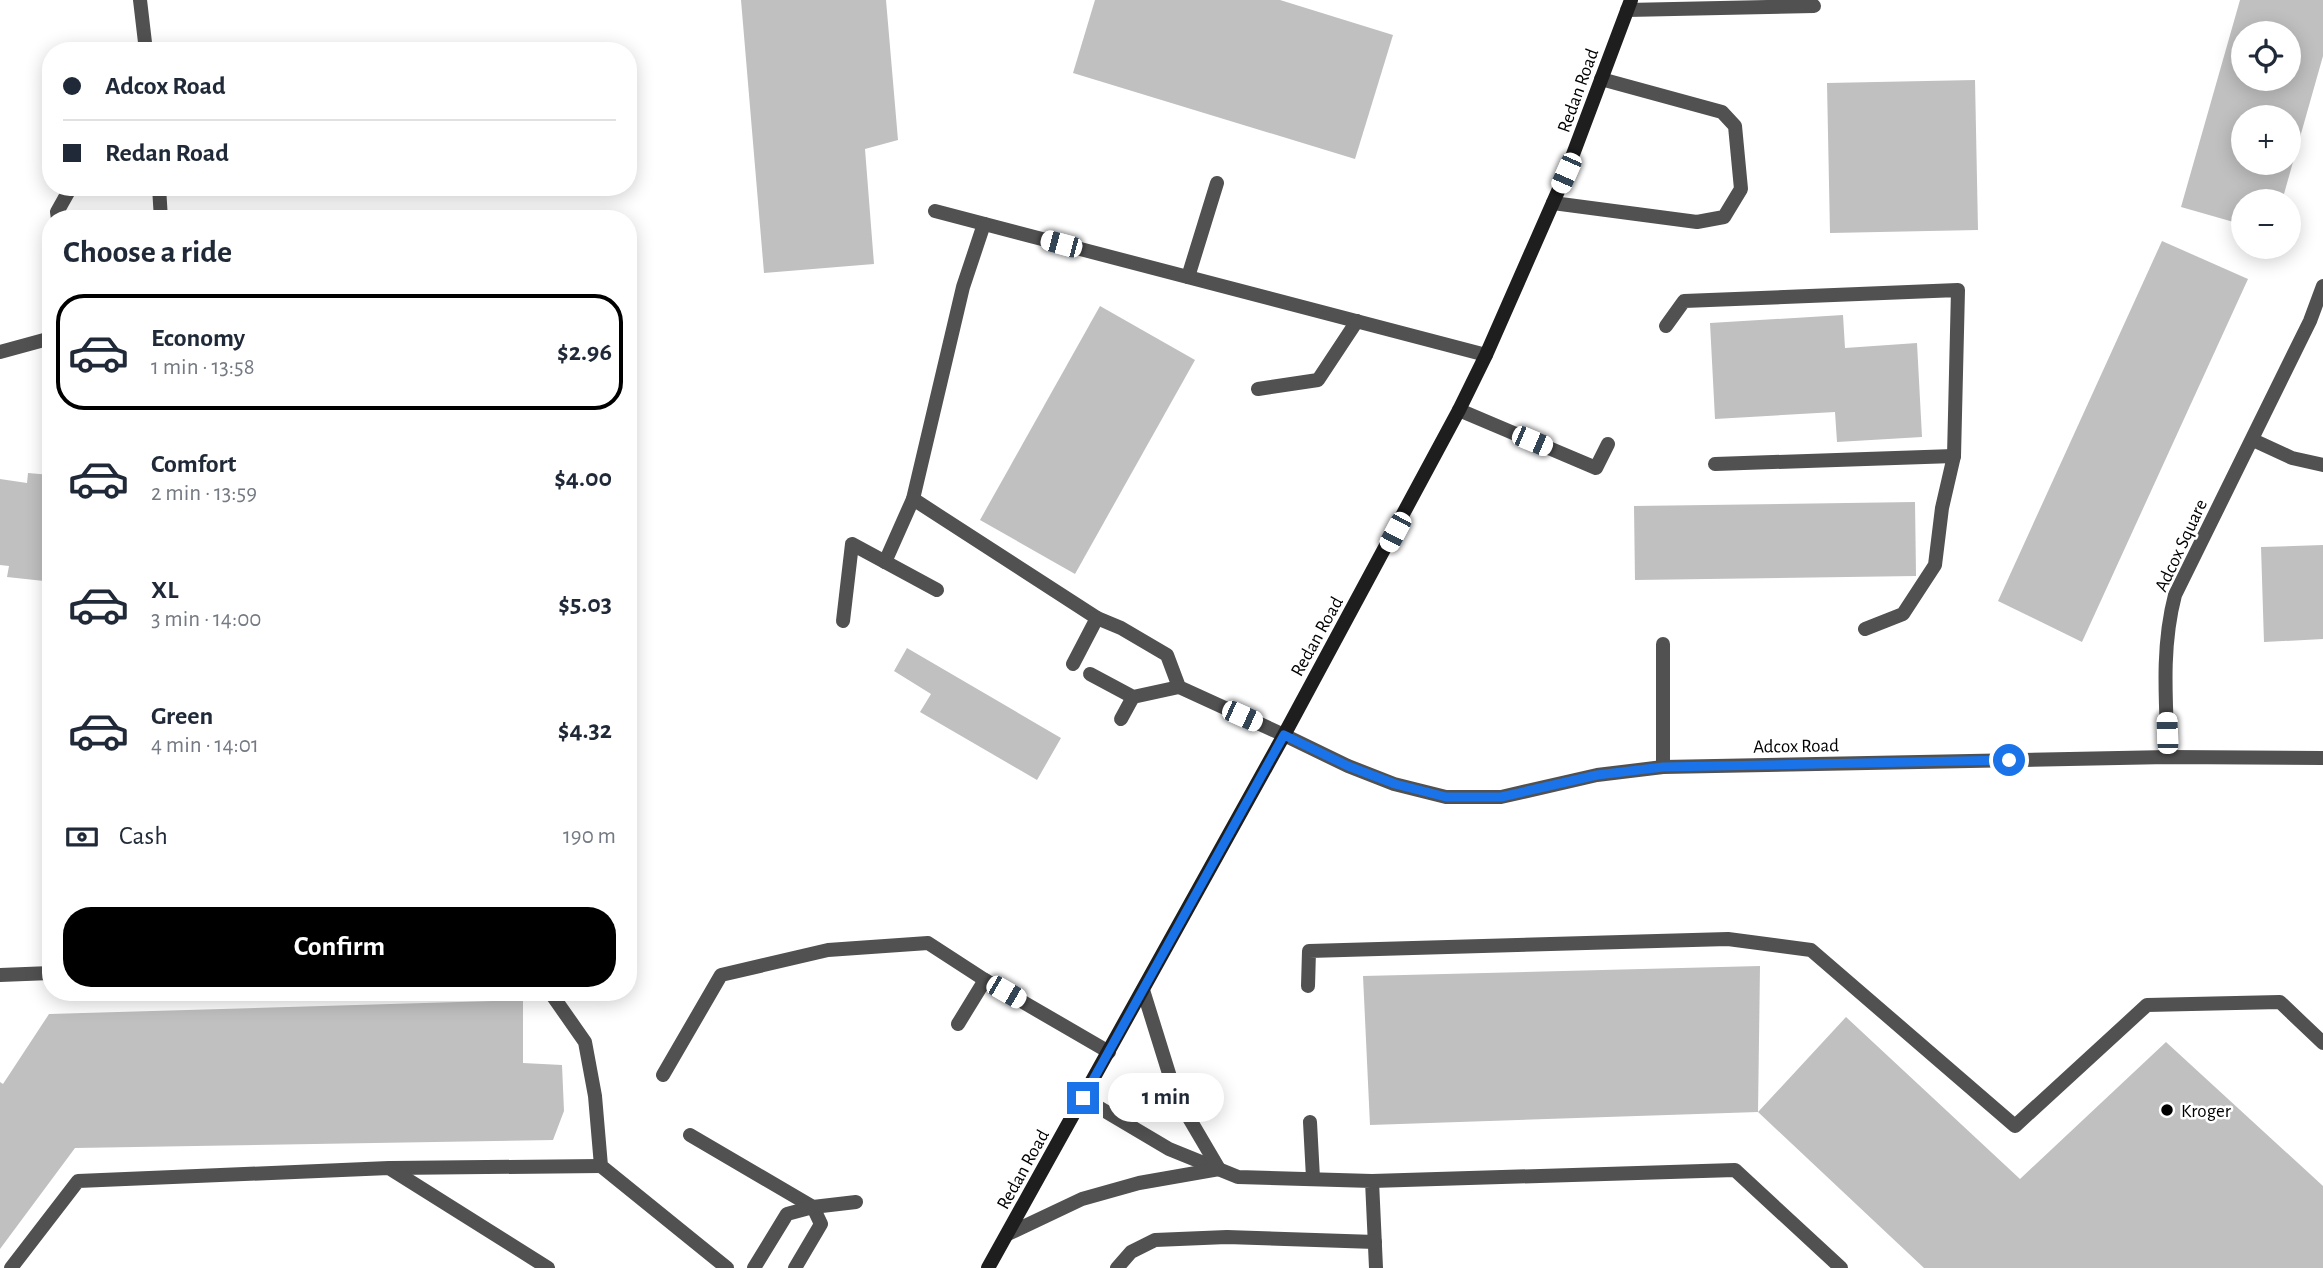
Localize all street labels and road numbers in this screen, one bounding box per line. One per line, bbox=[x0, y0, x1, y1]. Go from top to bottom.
street label: Redan Road bbox=[1554, 46, 1602, 135]
street label: Adcox Square bbox=[2152, 496, 2211, 595]
street label: Redan Road bbox=[1288, 594, 1347, 680]
street label: Adcox Road bbox=[1753, 736, 1839, 757]
street label: Redan Road bbox=[994, 1127, 1053, 1213]

